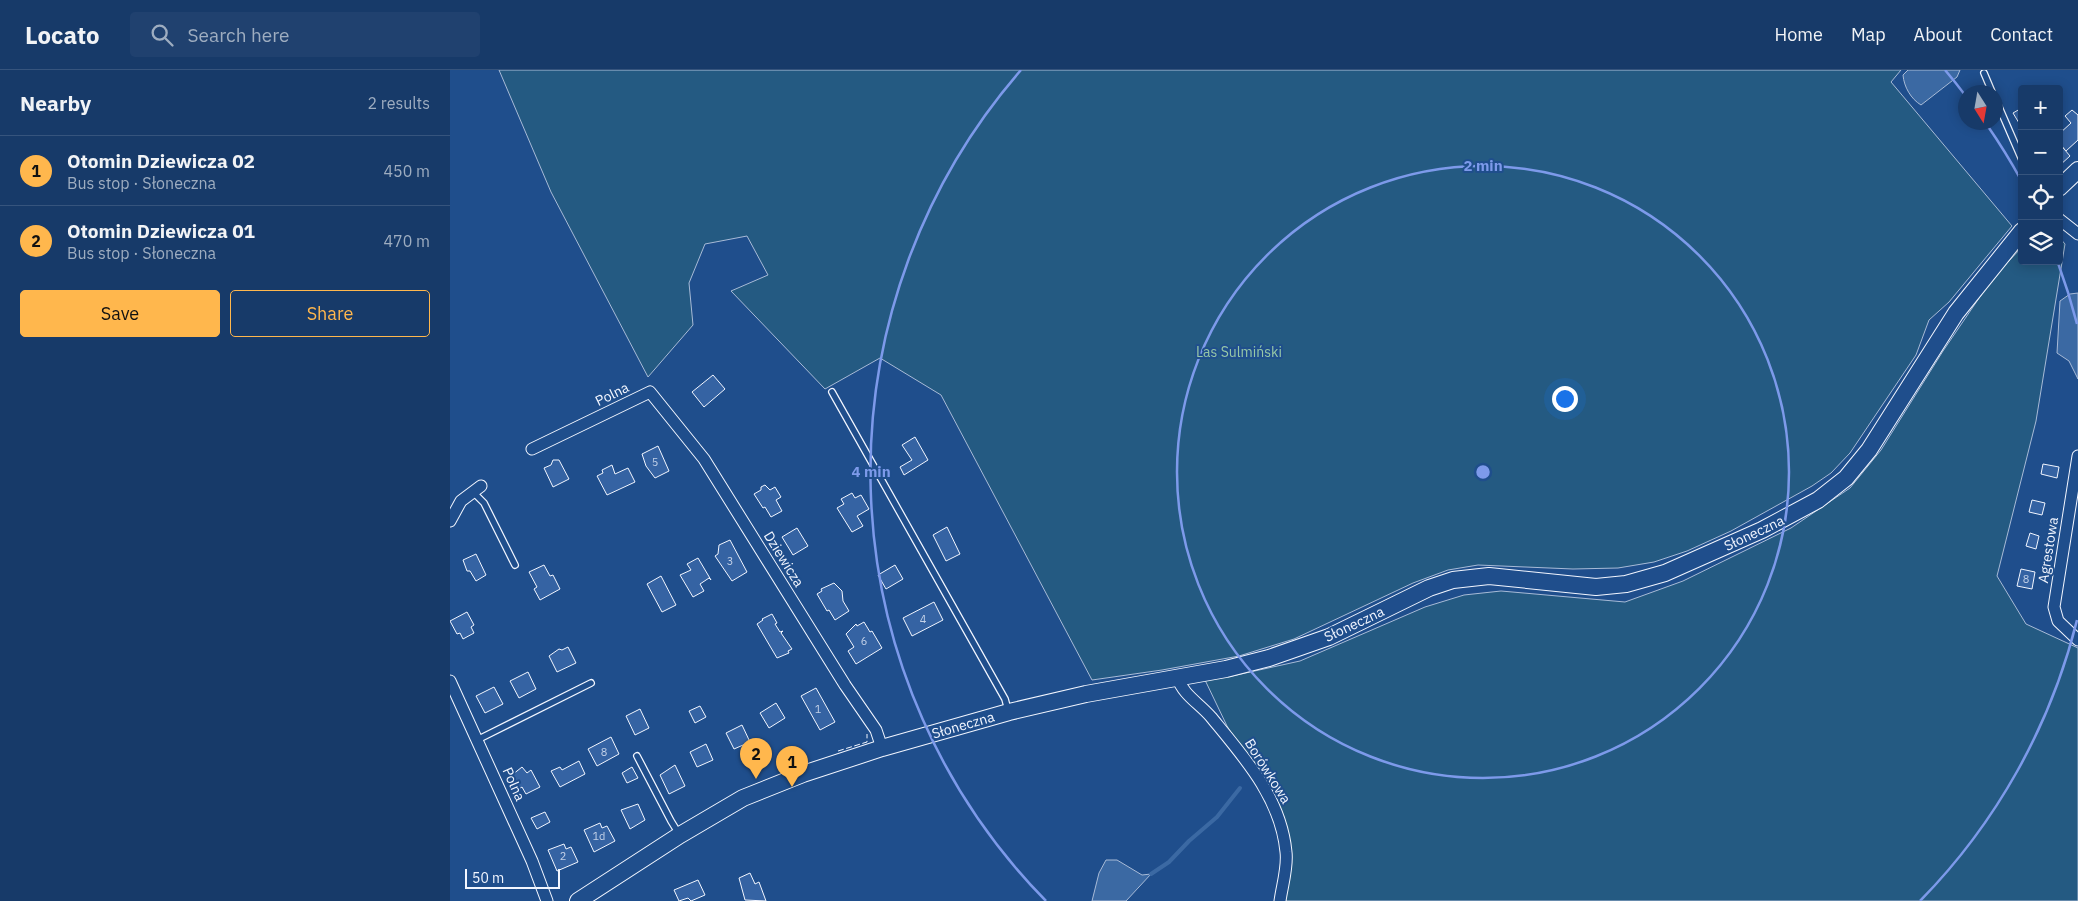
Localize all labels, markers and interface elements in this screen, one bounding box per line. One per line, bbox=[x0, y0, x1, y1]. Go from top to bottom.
search box bbox=[130, 12, 480, 57]
text: Locato bbox=[25, 19, 100, 51]
icon: search bbox=[148, 21, 176, 49]
text: Search here bbox=[188, 23, 289, 47]
text: Home bbox=[1775, 23, 1823, 46]
text: Map bbox=[1851, 23, 1886, 46]
text: About bbox=[1914, 23, 1962, 46]
text: Contact bbox=[1990, 23, 2053, 46]
north arrow bbox=[1958, 85, 2003, 130]
map controls bbox=[2018, 85, 2063, 265]
button: + bbox=[2018, 85, 2063, 130]
text: Nearby bbox=[20, 89, 91, 117]
text: 2 results bbox=[367, 93, 430, 113]
button: − bbox=[2018, 130, 2063, 175]
text: Otomin Dziewicza 02 bbox=[67, 149, 255, 173]
text: 2 min bbox=[1463, 156, 1503, 175]
text: 1 bbox=[31, 161, 41, 181]
text: 450 m bbox=[383, 161, 430, 181]
text: Bus stop · Słoneczna bbox=[67, 173, 216, 193]
button: locate bbox=[2018, 175, 2063, 220]
text: Otomin Dziewicza 01 bbox=[67, 219, 255, 243]
button: layers bbox=[2018, 220, 2063, 265]
text: 2 bbox=[31, 231, 41, 251]
text: 470 m bbox=[383, 231, 430, 251]
text: Bus stop · Słoneczna bbox=[67, 243, 216, 263]
button: Save bbox=[20, 290, 220, 337]
button: Share bbox=[230, 290, 430, 337]
park label: Las Sulmiński bbox=[1196, 343, 1282, 361]
street label: Polna bbox=[592, 378, 632, 410]
your location bbox=[1552, 386, 1578, 412]
house number: 5 bbox=[652, 455, 658, 469]
text: 4 min bbox=[851, 462, 891, 481]
centre of rings bbox=[1474, 463, 1492, 481]
street label: Słoneczna bbox=[1721, 511, 1787, 555]
street label: Agrestowa bbox=[2034, 515, 2062, 584]
street label: Dziewicza bbox=[760, 528, 808, 591]
house number: 3 bbox=[727, 554, 733, 568]
house number: 8 bbox=[2023, 572, 2029, 586]
street label: Słoneczna bbox=[1321, 602, 1387, 646]
house number: 4 bbox=[920, 612, 927, 626]
house number: 6 bbox=[861, 634, 867, 648]
house number: 1 bbox=[815, 702, 822, 716]
street label: Słoneczna bbox=[930, 707, 997, 743]
street label: Borówkowa bbox=[1241, 735, 1295, 807]
pin: 2 bbox=[740, 738, 772, 779]
house number: 8 bbox=[601, 745, 607, 759]
pin: 1 bbox=[776, 746, 808, 787]
street label: Polna bbox=[499, 764, 530, 804]
house number: 1d bbox=[593, 829, 605, 843]
house number: 2 bbox=[560, 849, 566, 863]
scale bar bbox=[465, 866, 560, 889]
text: 50 m bbox=[472, 869, 504, 887]

